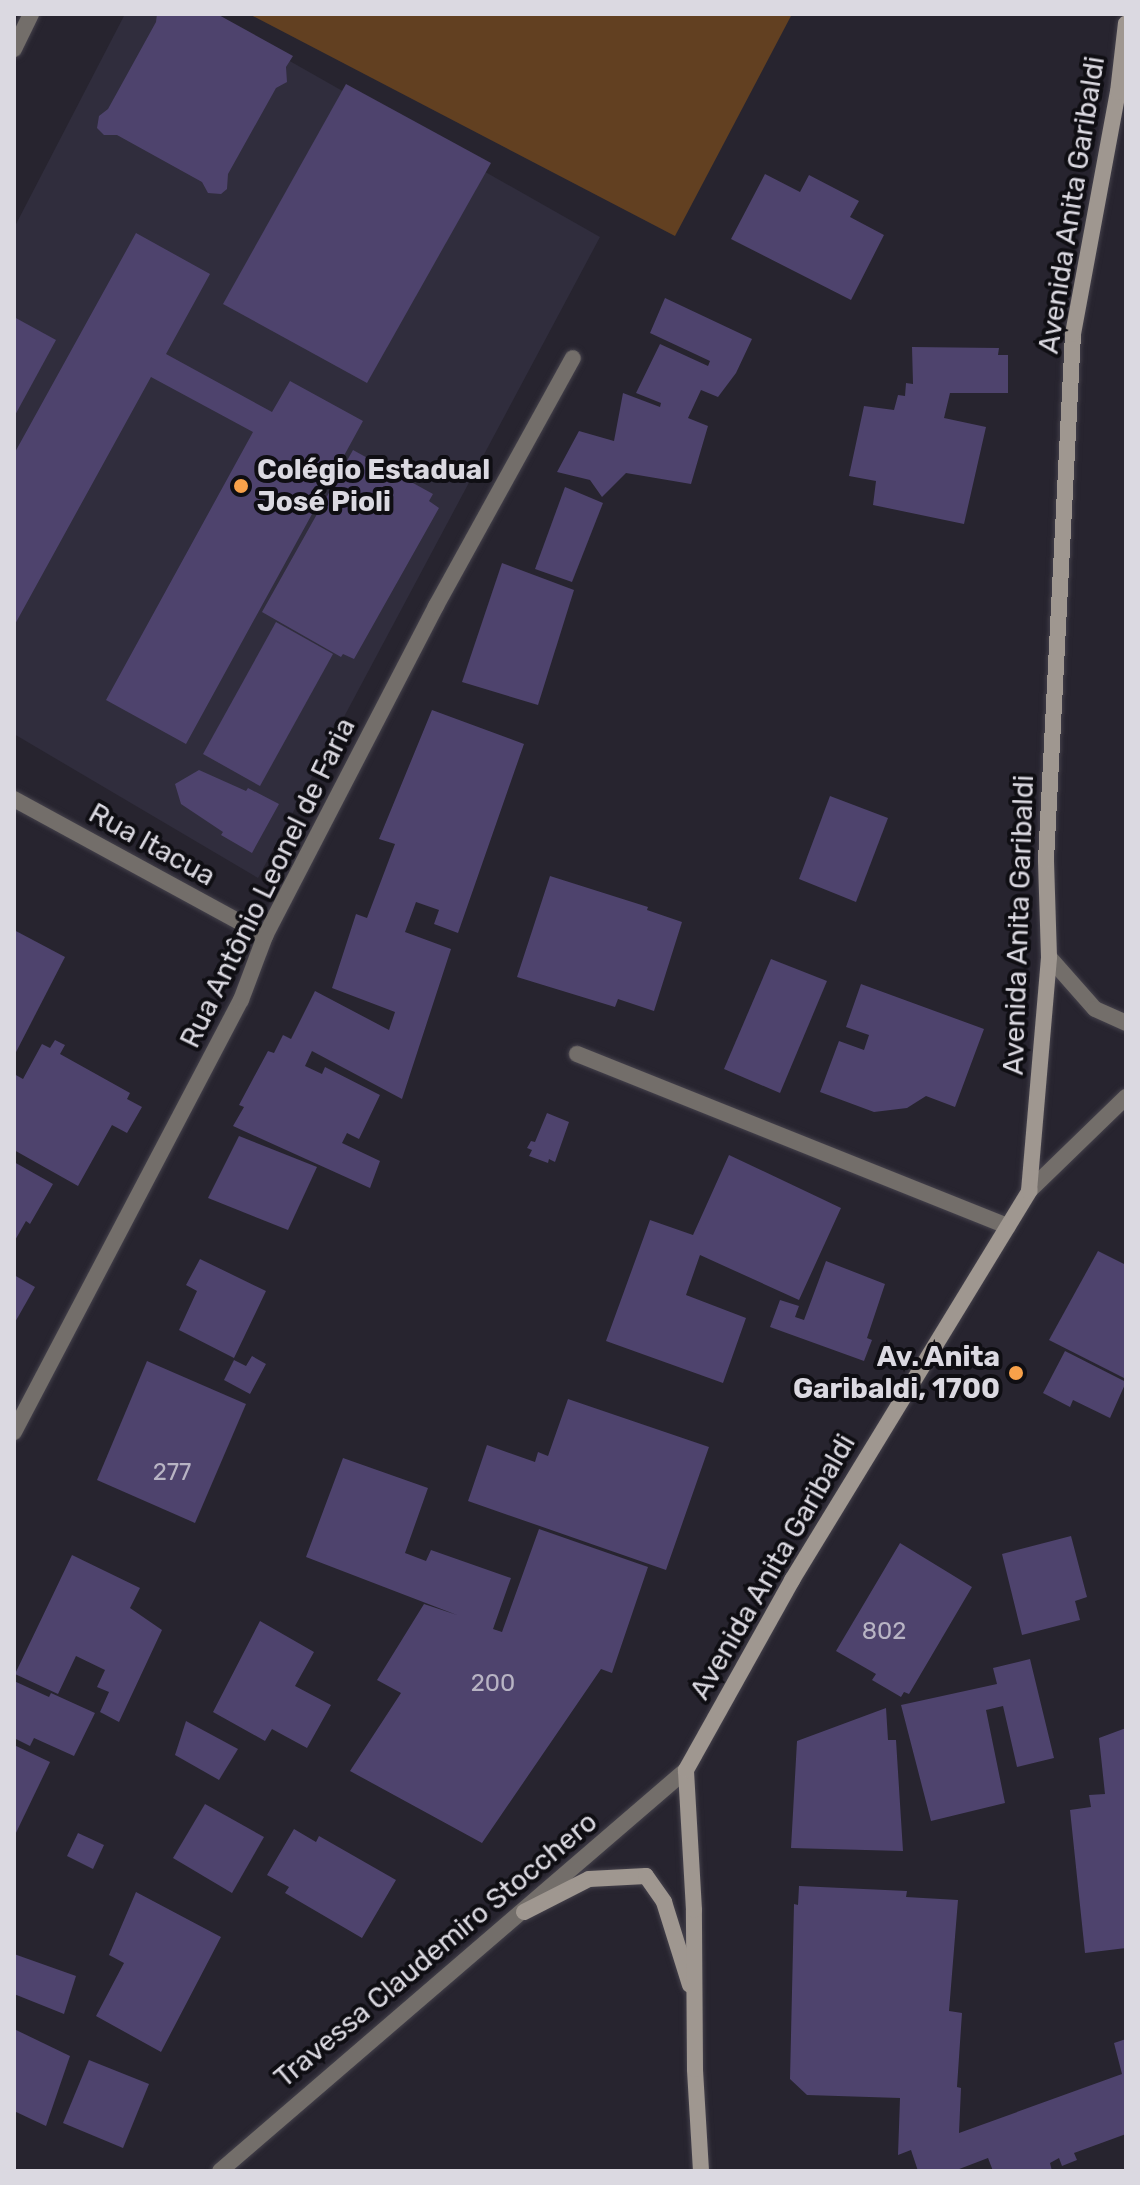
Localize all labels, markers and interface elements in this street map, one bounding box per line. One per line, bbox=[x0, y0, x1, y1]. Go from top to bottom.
street label: Avenida Anita Garibaldi bbox=[1032, 54, 1112, 356]
place label: Colégio Estadual José Pioli bbox=[257, 453, 490, 519]
marker: Colégio Estadual José Pioli bbox=[232, 477, 250, 495]
street label: Rua Antônio Leonel de Faria bbox=[173, 712, 363, 1054]
street label: Avenida Anita Garibaldi bbox=[997, 774, 1041, 1076]
street label: Rua Itacua bbox=[83, 797, 221, 893]
place label: Av. Anita Garibaldi, 1700 bbox=[793, 1340, 1000, 1406]
marker: Av. Anita Garibaldi, 1700 bbox=[1007, 1364, 1025, 1382]
street label: Avenida Anita Garibaldi bbox=[683, 1428, 863, 1706]
house number: 277 bbox=[153, 1459, 191, 1487]
house number: 802 bbox=[862, 1618, 906, 1646]
house number: 200 bbox=[471, 1670, 515, 1698]
street label: Travessa Claudemiro Stocchero bbox=[268, 1805, 604, 2095]

